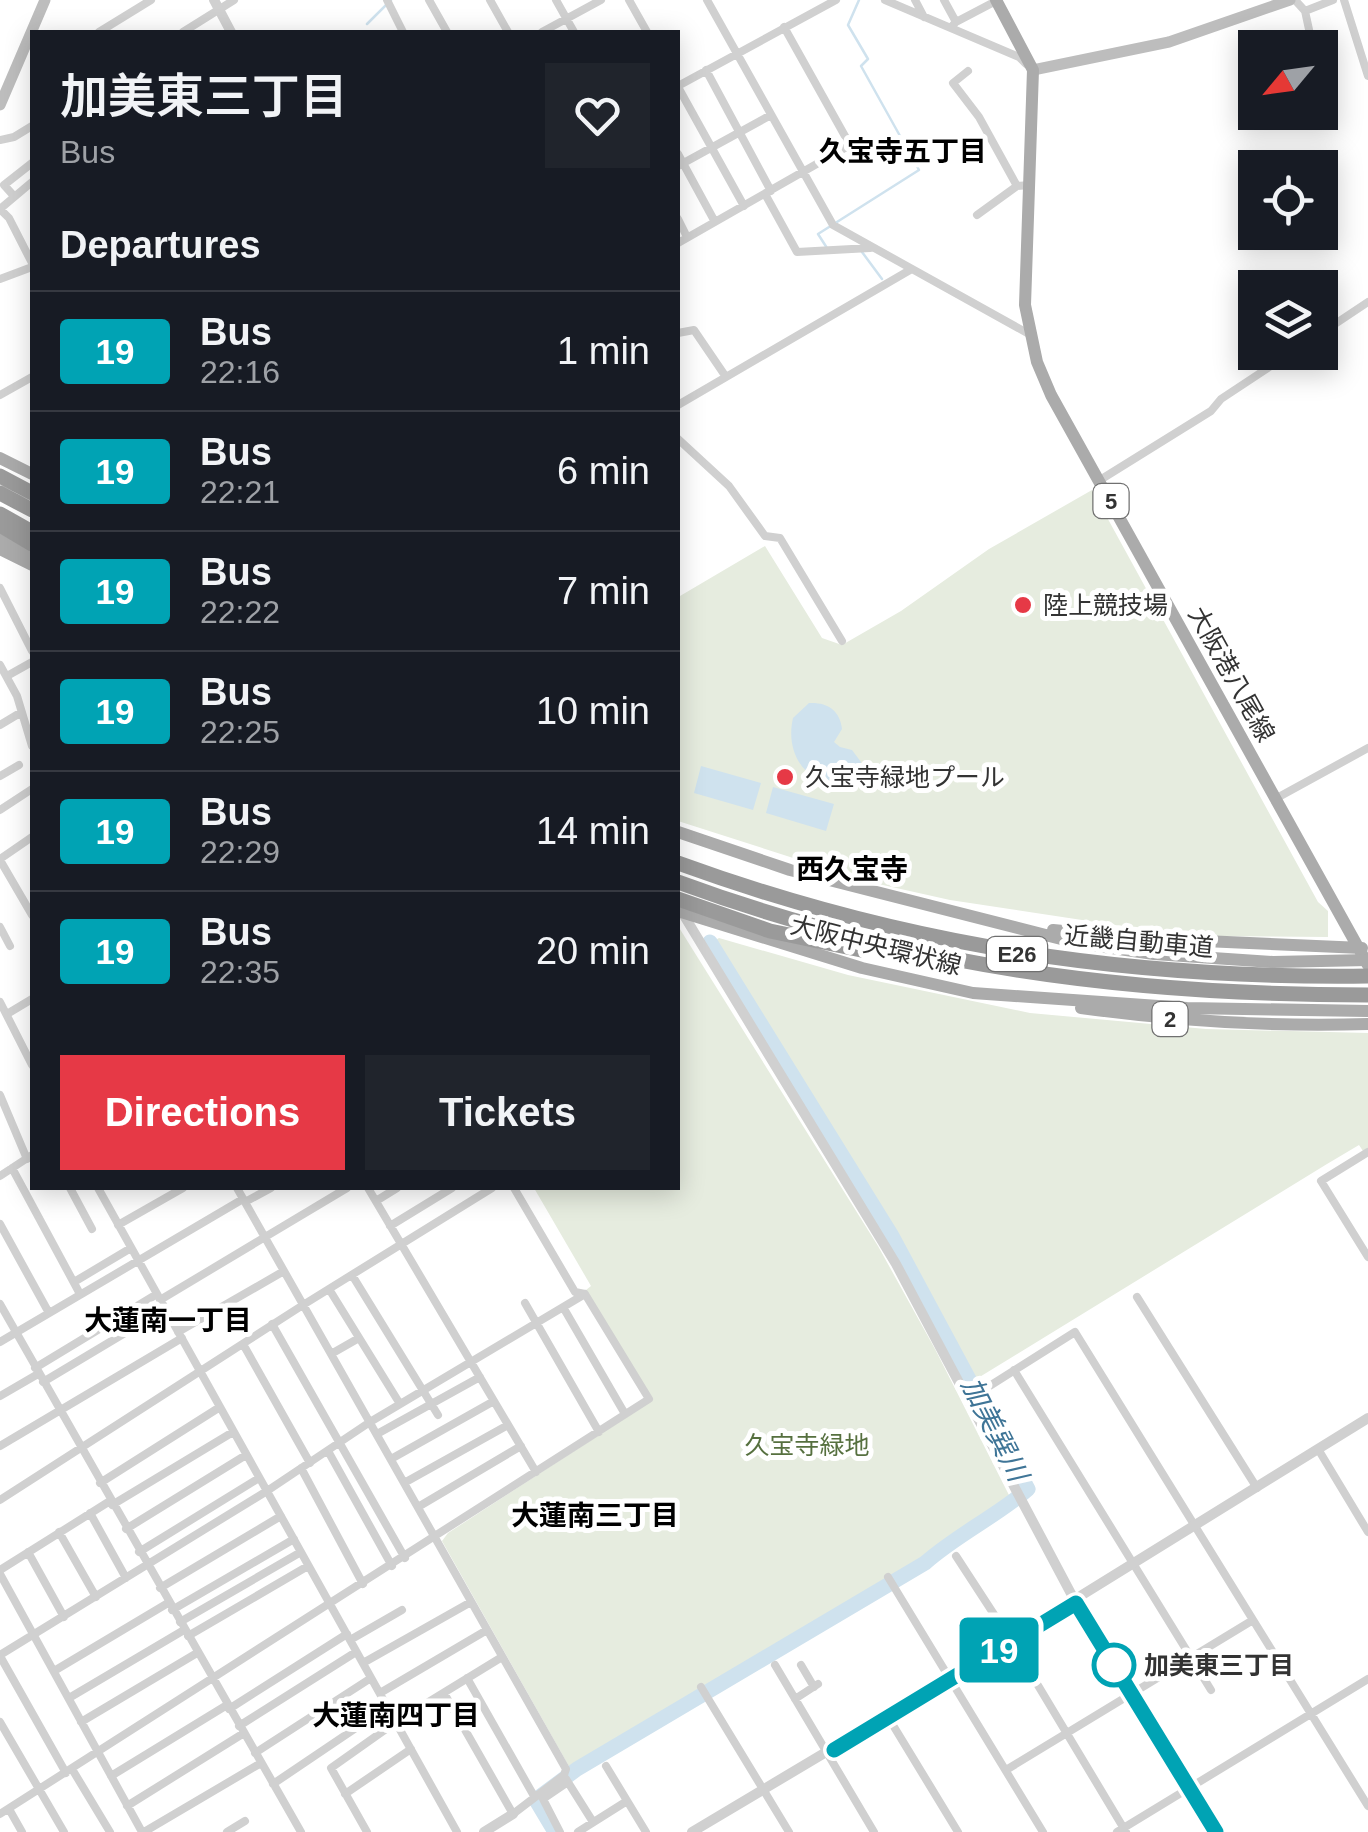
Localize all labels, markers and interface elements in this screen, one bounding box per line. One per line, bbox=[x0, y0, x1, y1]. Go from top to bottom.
north arrow bbox=[1238, 30, 1338, 130]
map controls bbox=[1238, 30, 1338, 370]
button: heart bbox=[545, 63, 650, 168]
text: 加美東三丁目 bbox=[60, 70, 348, 123]
text: Bus bbox=[60, 134, 115, 170]
district label: 久宝寺五丁目 bbox=[819, 136, 987, 167]
button: locate bbox=[1238, 150, 1338, 250]
text: Departures bbox=[60, 224, 261, 266]
button: layers bbox=[1238, 270, 1338, 370]
text: Bus bbox=[200, 311, 272, 353]
text: 1 min bbox=[557, 330, 650, 372]
text: 19 bbox=[96, 332, 134, 371]
text: 22:16 bbox=[200, 354, 280, 390]
text: Bus bbox=[200, 431, 272, 473]
text: 6 min bbox=[557, 450, 650, 492]
text: 19 bbox=[96, 452, 134, 491]
text: 22:21 bbox=[200, 474, 280, 510]
road number: 5 bbox=[1094, 484, 1128, 518]
text: Bus bbox=[200, 551, 272, 593]
text: 7 min bbox=[557, 570, 650, 612]
text: 19 bbox=[96, 572, 134, 611]
place label: 陸上競技場 bbox=[1043, 591, 1168, 619]
text: 22:22 bbox=[200, 594, 280, 630]
marker: 陸上競技場 bbox=[1012, 594, 1034, 616]
street label: 大阪港八尾線 bbox=[1183, 602, 1281, 746]
text: Bus bbox=[200, 671, 272, 713]
text: 10 min bbox=[536, 690, 650, 732]
text: 19 bbox=[96, 692, 134, 731]
text: 22:25 bbox=[200, 714, 280, 750]
place label: 久宝寺緑地プール bbox=[805, 763, 1005, 791]
marker: 久宝寺緑地プール bbox=[774, 766, 796, 788]
text: Bus bbox=[200, 791, 272, 833]
text: 14 min bbox=[536, 810, 650, 852]
text: 19 bbox=[96, 812, 134, 851]
text: 22:29 bbox=[200, 834, 280, 870]
district label: 西久宝寺 bbox=[796, 854, 908, 885]
street label: 大阪中央環状線 bbox=[788, 910, 964, 980]
text: Bus bbox=[200, 911, 272, 953]
street label: 近畿自動車道 bbox=[1063, 921, 1215, 961]
text: 20 min bbox=[536, 930, 650, 972]
text: 19 bbox=[96, 932, 134, 971]
road number: E26 bbox=[987, 937, 1047, 971]
text: 22:35 bbox=[200, 954, 280, 990]
road number: 2 bbox=[1152, 1002, 1188, 1036]
button: Directions bbox=[60, 1055, 345, 1170]
button: Tickets bbox=[365, 1055, 650, 1170]
district label: 大蓮南一丁目 bbox=[84, 1305, 252, 1336]
water label: 加美巽川 bbox=[955, 1372, 1035, 1489]
park label: 久宝寺緑地 bbox=[744, 1431, 870, 1459]
district label: 大蓮南三丁目 bbox=[511, 1500, 679, 1531]
line badge: 19 bbox=[954, 1618, 1044, 1682]
text: 19 bbox=[980, 1631, 1018, 1670]
marker: 加美東三丁目 bbox=[1093, 1644, 1135, 1686]
place label: 加美東三丁目 bbox=[1144, 1651, 1294, 1679]
district label: 大蓮南四丁目 bbox=[312, 1700, 480, 1731]

